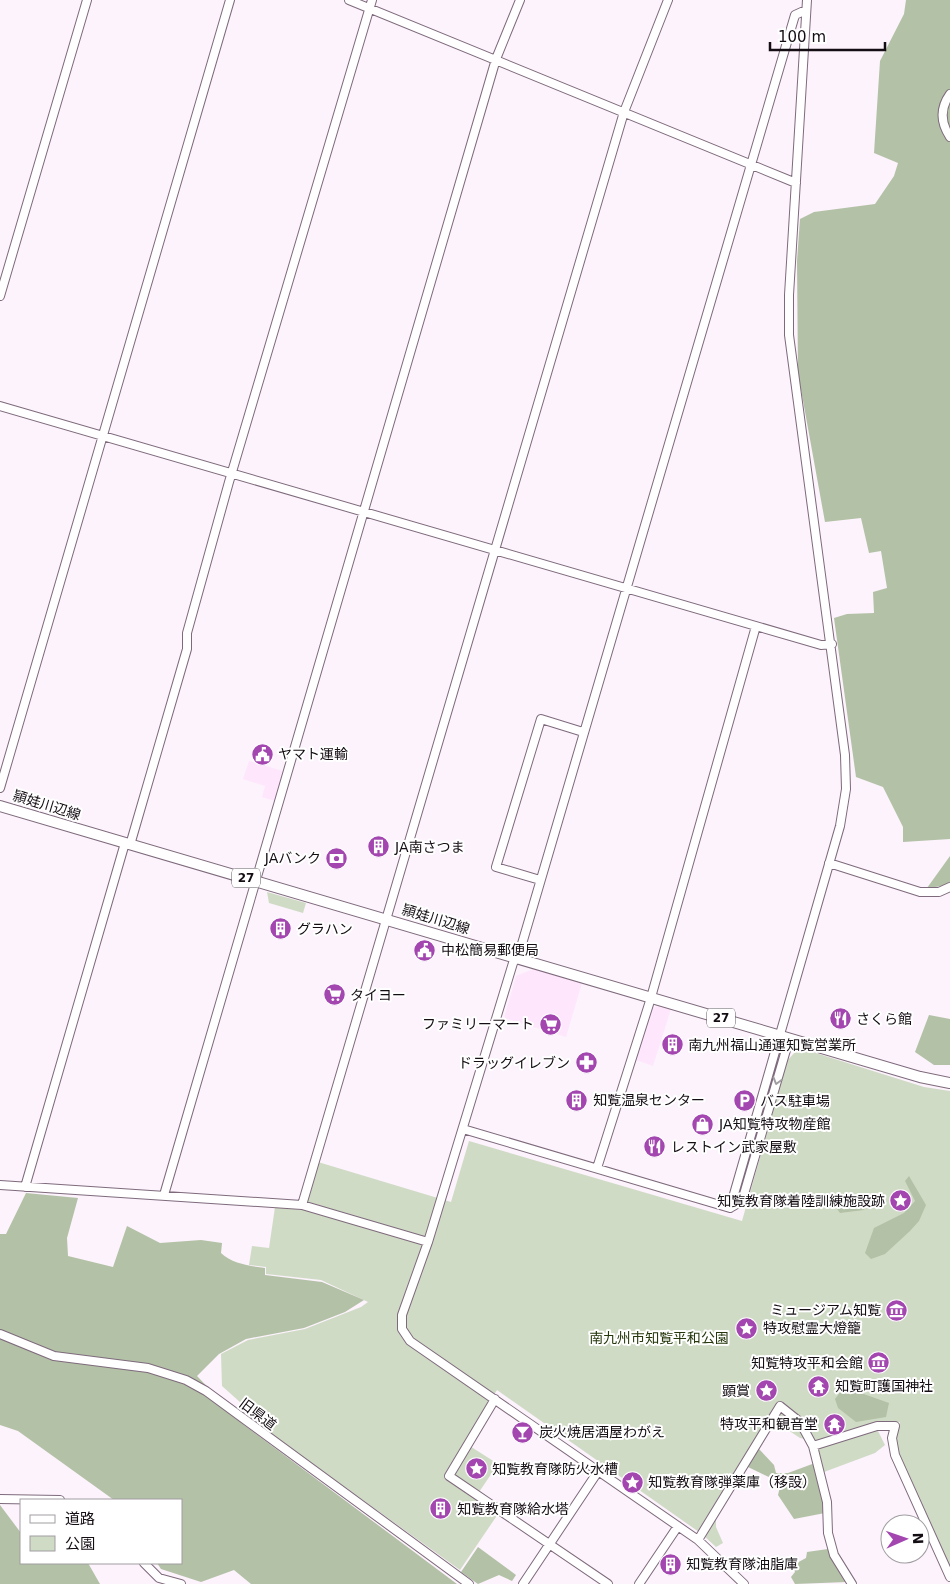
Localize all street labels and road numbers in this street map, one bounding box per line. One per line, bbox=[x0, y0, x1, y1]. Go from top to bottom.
street label: 頴娃川辺線 bbox=[11, 787, 83, 823]
road number: 27 bbox=[232, 868, 260, 888]
street label: 頴娃川辺線 bbox=[400, 901, 472, 937]
road number: 27 bbox=[707, 1008, 735, 1028]
street label: 旧県道 bbox=[236, 1395, 280, 1433]

